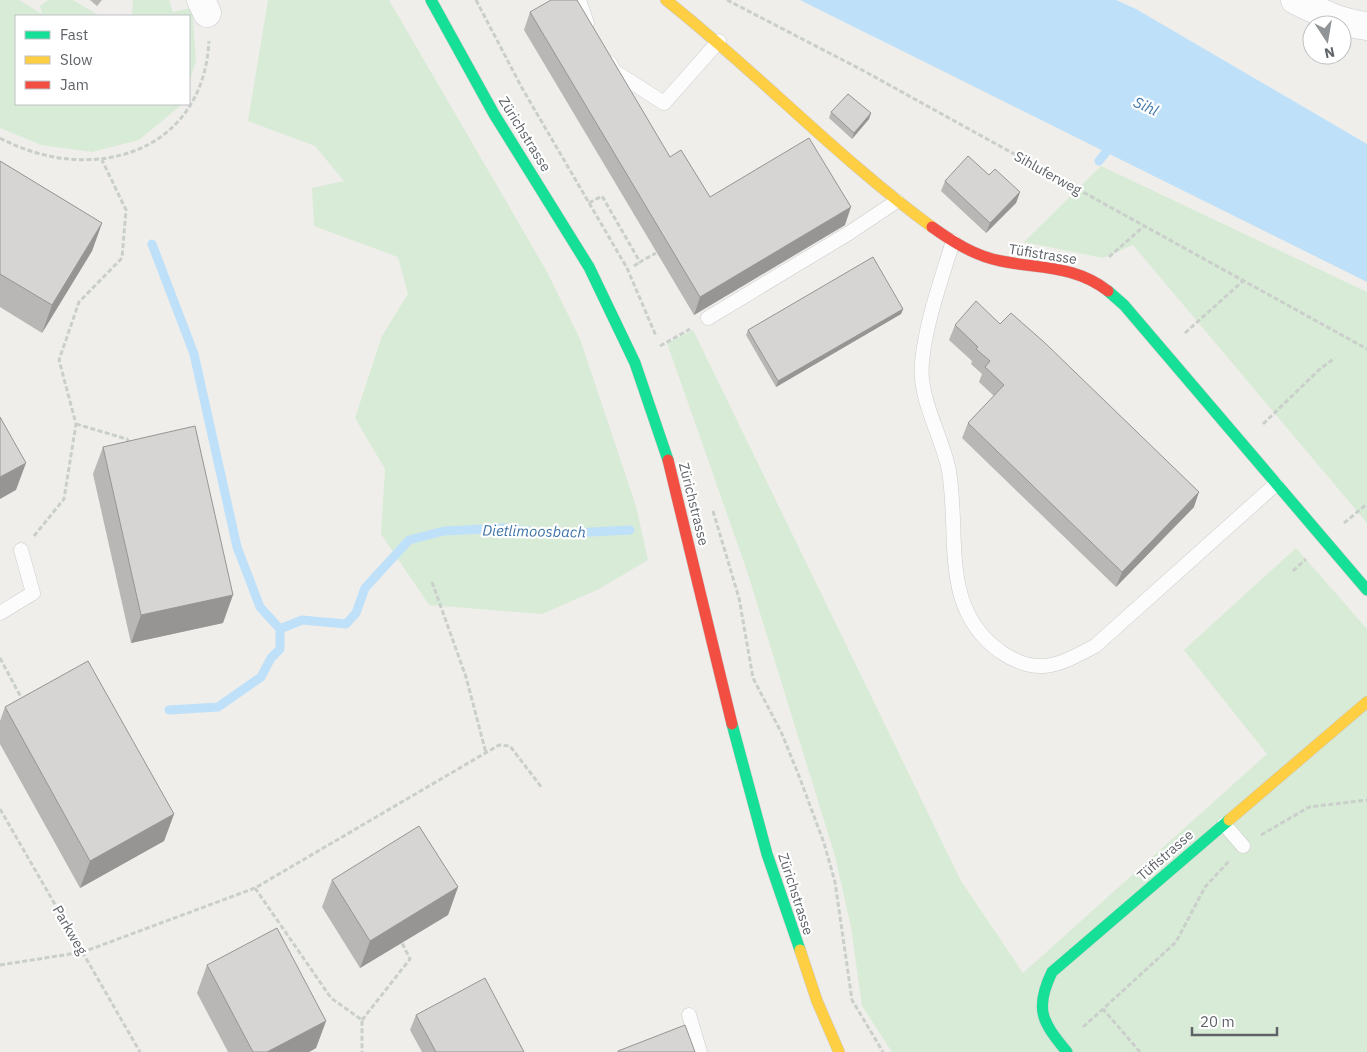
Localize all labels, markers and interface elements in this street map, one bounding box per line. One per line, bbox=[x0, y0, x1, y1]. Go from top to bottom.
legend bbox=[15, 15, 190, 105]
north arrow bbox=[1302, 15, 1352, 65]
text: Fast bbox=[60, 25, 88, 44]
text: N bbox=[1323, 43, 1337, 63]
text: Slow bbox=[60, 50, 93, 69]
text: Jam bbox=[60, 75, 89, 94]
water label: Sihl bbox=[1131, 92, 1161, 120]
street label: Zürichstrasse bbox=[495, 93, 555, 175]
street label: Sihluferweg bbox=[1011, 147, 1085, 199]
street label: Tüfistrasse bbox=[1008, 240, 1079, 268]
street label: Zürichstrasse bbox=[675, 461, 713, 548]
water label: Dietlimoosbach bbox=[482, 521, 586, 541]
street label: Tüfistrasse bbox=[1133, 825, 1197, 884]
street label: Zürichstrasse bbox=[774, 851, 818, 938]
street label: Parkweg bbox=[49, 902, 92, 958]
scale bar bbox=[1192, 1004, 1277, 1036]
text: 20 m bbox=[1200, 1012, 1235, 1031]

